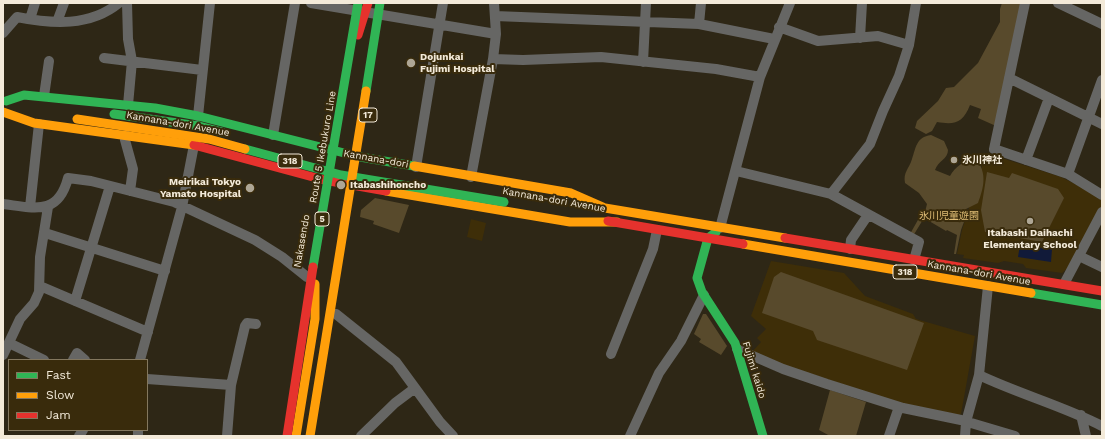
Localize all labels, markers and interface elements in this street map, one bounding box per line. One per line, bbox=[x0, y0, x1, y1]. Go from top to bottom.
place label: Dojunkai Fujimi Hospital bbox=[420, 51, 495, 74]
marker: Dojunkai Fujimi Hospital bbox=[405, 57, 417, 69]
street label: Route 5 Ikebukuro Line bbox=[307, 90, 339, 204]
road number: 17 bbox=[359, 108, 377, 122]
street label: Kannana-dori Avenue bbox=[125, 109, 231, 139]
street label: Kannana-dori bbox=[343, 147, 409, 171]
road number: 318 bbox=[278, 154, 302, 168]
place label: 氷川神社 bbox=[962, 154, 1002, 166]
marker: 氷川神社 bbox=[949, 155, 959, 165]
place label: Meirikai Tokyo Yamato Hospital bbox=[160, 176, 241, 200]
marker: Itabashihoncho bbox=[335, 179, 347, 191]
place label: Itabashihoncho bbox=[350, 179, 426, 191]
marker: Meirikai Tokyo Yamato Hospital bbox=[244, 182, 256, 194]
street label: Kannana-dori Avenue bbox=[501, 185, 607, 215]
park label: 氷川児童遊園 bbox=[919, 210, 979, 222]
road number: 5 bbox=[315, 212, 329, 226]
street label: Nakasendo bbox=[291, 214, 313, 268]
marker: Itabashi Daihachi Elementary School bbox=[1025, 216, 1035, 226]
place label: Itabashi Daihachi Elementary School bbox=[983, 227, 1077, 250]
street label: Kannana-dori Avenue bbox=[926, 258, 1032, 288]
road number: 318 bbox=[893, 265, 917, 279]
street label: Fujimi kaido bbox=[740, 340, 768, 400]
legend bbox=[8, 359, 148, 431]
text: Fast bbox=[46, 368, 71, 382]
text: Slow bbox=[46, 388, 74, 402]
text: Jam bbox=[46, 408, 71, 422]

